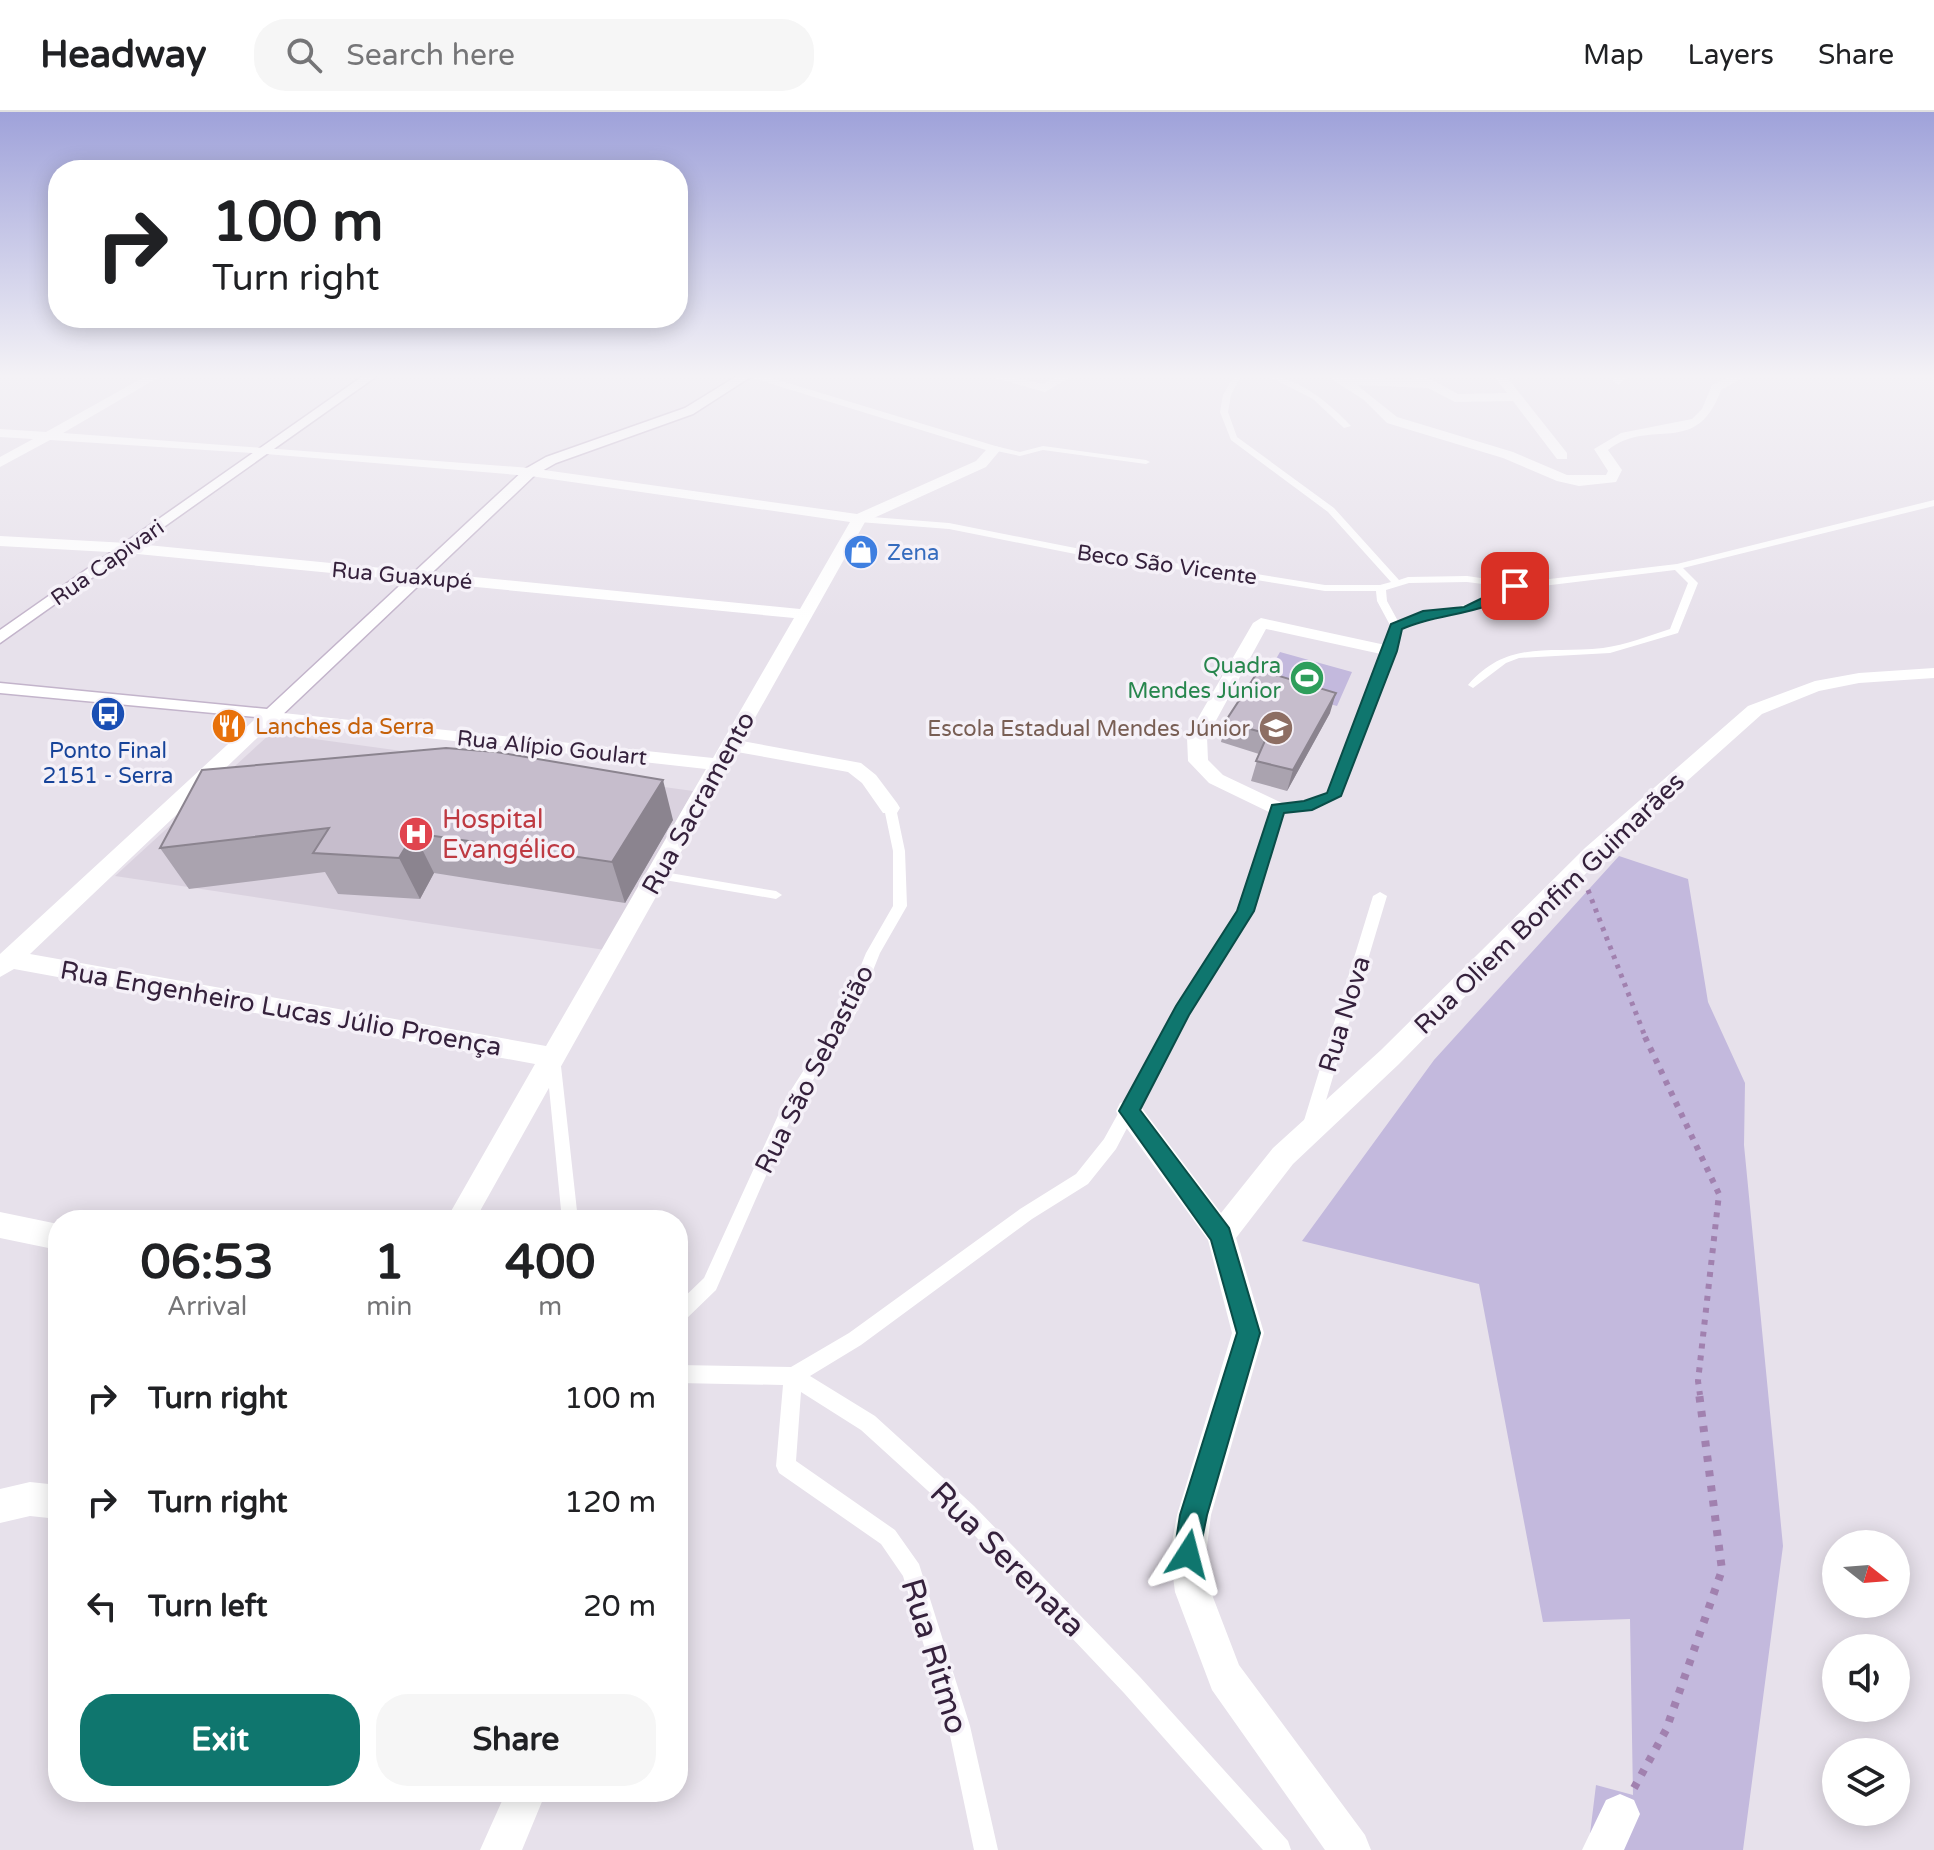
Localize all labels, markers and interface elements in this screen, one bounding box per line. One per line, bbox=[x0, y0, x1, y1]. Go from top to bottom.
search box bbox=[254, 19, 814, 91]
text: Headway bbox=[40, 32, 206, 78]
icon: search bbox=[282, 33, 326, 77]
text: Search here bbox=[346, 37, 515, 74]
text: Map bbox=[1583, 38, 1644, 72]
text: Layers bbox=[1688, 38, 1774, 72]
text: Share bbox=[1818, 38, 1894, 72]
text: 100 m bbox=[212, 189, 383, 256]
icon: right bbox=[80, 192, 184, 296]
text: Turn right bbox=[212, 257, 379, 300]
street label: Rua Capivari bbox=[46, 514, 169, 611]
shop icon: Zena bbox=[842, 533, 880, 571]
street label: Beco São Vicente bbox=[1075, 539, 1259, 591]
place label: Zena bbox=[887, 540, 939, 566]
pin bbox=[1481, 552, 1549, 620]
street label: Rua Guaxupé bbox=[330, 557, 473, 595]
icon: arrive bbox=[1493, 564, 1537, 608]
place label: Quadra Mendes Júnior bbox=[1127, 653, 1282, 704]
sports icon: Quadra Mendes Júnior bbox=[1288, 659, 1326, 697]
bus stop icon: Ponto Final 2151 - Serra bbox=[89, 695, 127, 733]
street label: Rua Sacramento bbox=[635, 706, 762, 900]
restaurant icon: Lanches da Serra bbox=[210, 707, 248, 745]
school or university icon: Escola Estadual Mendes Júnior bbox=[1257, 709, 1295, 747]
place label: Lanches da Serra bbox=[255, 714, 434, 740]
place label: Escola Estadual Mendes Júnior bbox=[927, 716, 1251, 742]
street label: Rua Alípio Goulart bbox=[456, 725, 648, 771]
place label: Ponto Final 2151 - Serra bbox=[43, 738, 173, 789]
street label: Rua Oliem Bonfim Guimarães bbox=[1408, 766, 1691, 1041]
place label: Hospital Evangélico bbox=[442, 804, 576, 865]
hospital icon: Hospital Evangélico bbox=[397, 815, 435, 853]
street label: Rua Nova bbox=[1312, 952, 1377, 1076]
street label: Rua Engenheiro Lucas Júlio Proença bbox=[58, 954, 504, 1063]
street label: Rua São Sebastião bbox=[748, 960, 880, 1179]
text: 06:53 bbox=[141, 1234, 274, 1292]
text: 1 bbox=[374, 1234, 404, 1292]
text: 400 bbox=[505, 1234, 595, 1292]
text: Arrival bbox=[167, 1291, 247, 1322]
text: min bbox=[366, 1291, 412, 1322]
text: m bbox=[538, 1291, 562, 1322]
icon: right bbox=[80, 1376, 124, 1420]
text: Turn right bbox=[148, 1380, 288, 1417]
text: 100 m bbox=[564, 1380, 656, 1417]
street label: Rua Serenata bbox=[922, 1474, 1093, 1645]
icon: right bbox=[80, 1480, 124, 1524]
text: Turn right bbox=[148, 1484, 288, 1521]
text: 120 m bbox=[564, 1484, 656, 1521]
position arrow bbox=[1146, 1512, 1230, 1596]
north arrow bbox=[1822, 1530, 1910, 1618]
map controls bbox=[1822, 1530, 1910, 1826]
street label: Rua Ritmo bbox=[892, 1574, 976, 1739]
icon: left bbox=[80, 1584, 124, 1628]
text: Turn left bbox=[148, 1588, 267, 1625]
text: 20 m bbox=[583, 1588, 656, 1625]
button: sound bbox=[1822, 1634, 1910, 1722]
button: Exit bbox=[80, 1694, 360, 1786]
button: Share bbox=[376, 1694, 656, 1786]
button: layers bbox=[1822, 1738, 1910, 1826]

